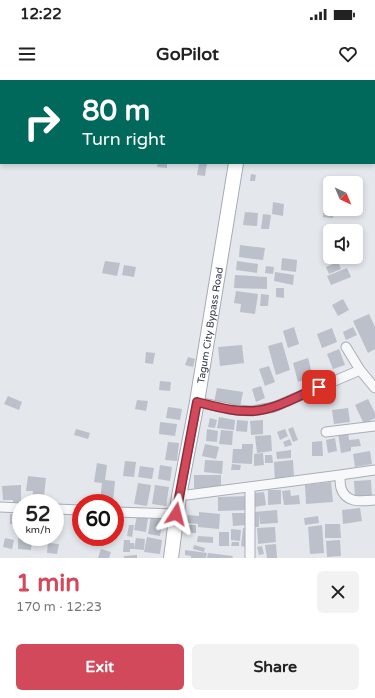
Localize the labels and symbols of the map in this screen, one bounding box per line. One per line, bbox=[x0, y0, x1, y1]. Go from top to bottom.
north arrow bbox=[323, 176, 363, 216]
street label: Tagum City Bypass Road bbox=[195, 266, 226, 385]
pin bbox=[302, 370, 336, 404]
position arrow bbox=[155, 493, 197, 535]
speed limit sign: 60 bbox=[72, 494, 124, 546]

